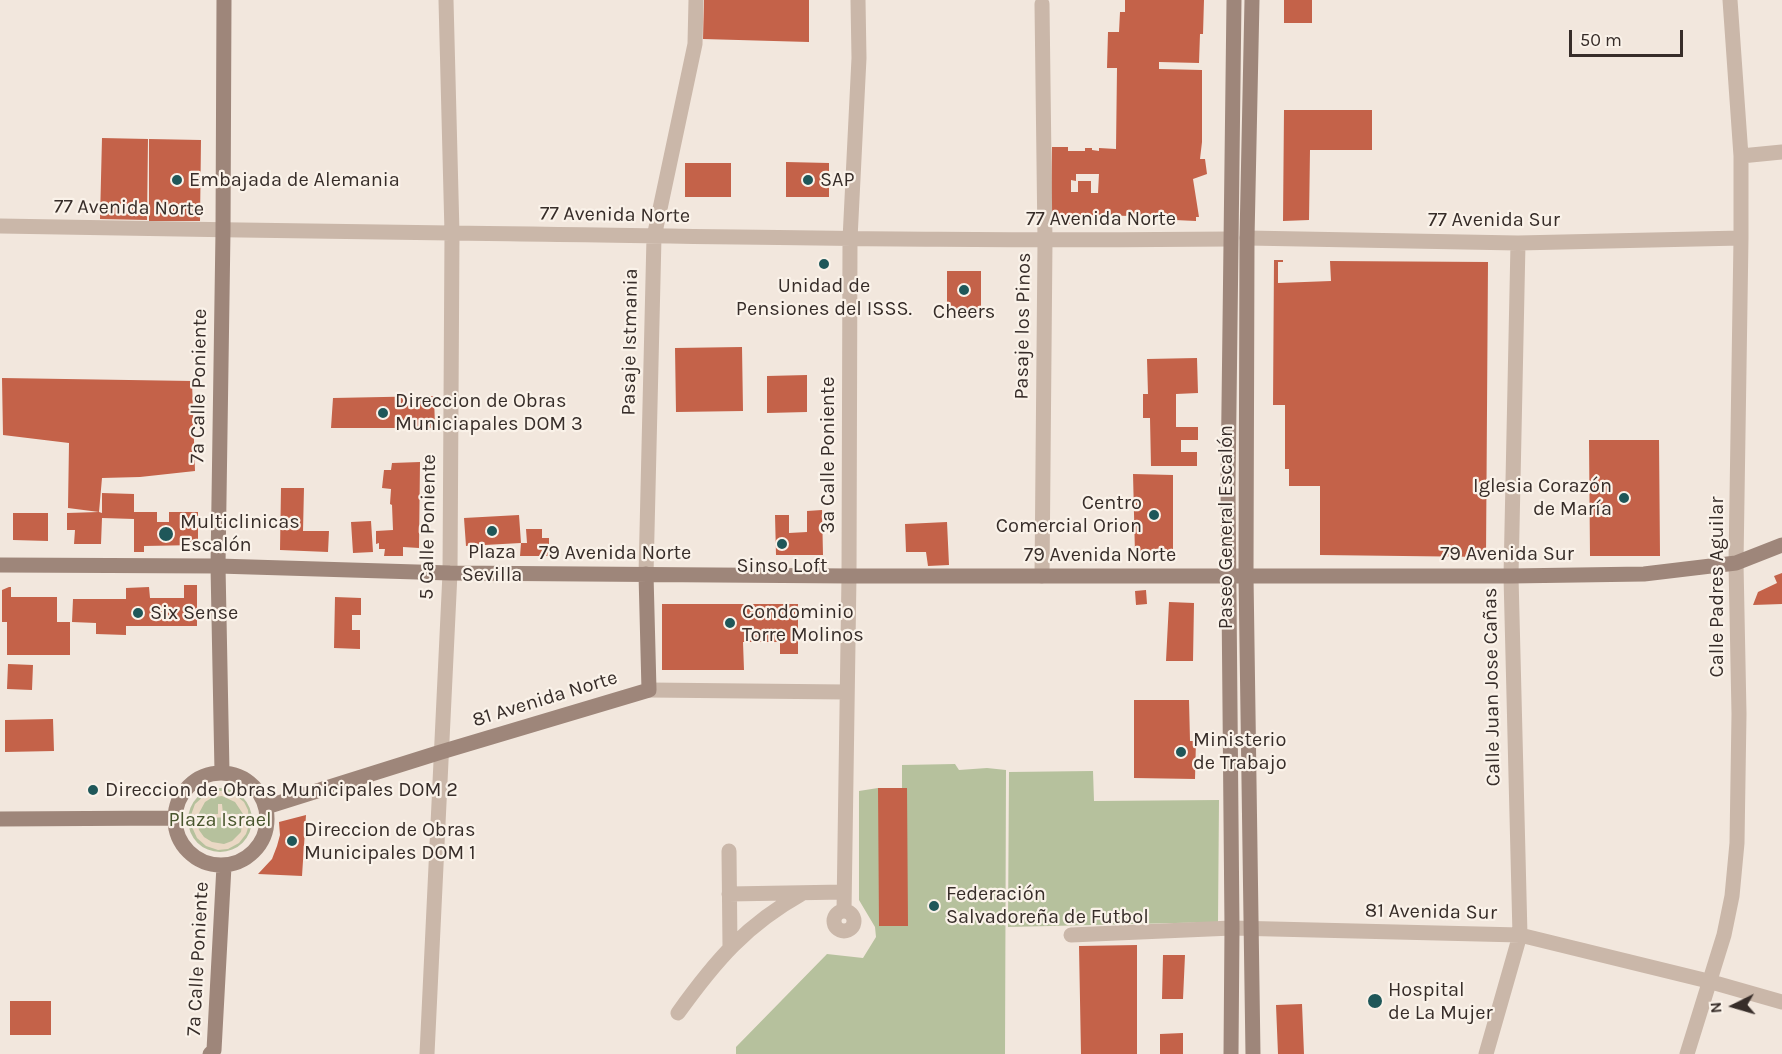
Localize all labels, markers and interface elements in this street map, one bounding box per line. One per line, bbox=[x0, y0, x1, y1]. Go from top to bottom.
scale bar bbox=[1572, 18, 1686, 56]
text: 50 m bbox=[1580, 29, 1622, 51]
place label: Embajada de Alemania bbox=[189, 168, 400, 192]
place label: SAP bbox=[820, 168, 855, 192]
marker: Embajada de Alemania bbox=[170, 173, 184, 187]
marker: SAP bbox=[801, 173, 815, 187]
street label: 77 Avenida Norte bbox=[54, 195, 204, 221]
street label: 77 Avenida Norte bbox=[540, 202, 690, 228]
street label: 77 Avenida Norte bbox=[1026, 207, 1176, 231]
street label: 77 Avenida Sur bbox=[1428, 208, 1560, 232]
street label: Pasaje los Pinos bbox=[1010, 252, 1036, 400]
marker: Unidad de Pensiones del ISSS. bbox=[817, 257, 831, 271]
street label: Pasaje Istmania bbox=[617, 268, 643, 416]
place label: Unidad de Pensiones del ISSS. bbox=[736, 274, 912, 321]
marker: Cheers bbox=[957, 283, 971, 297]
place label: Cheers bbox=[933, 300, 995, 324]
street label: 7a Calle Poniente bbox=[186, 308, 212, 464]
street label: 3a Calle Poniente bbox=[816, 376, 840, 534]
place label: Direccion de Obras Municiapales DOM 3 bbox=[395, 389, 583, 436]
marker: Direccion de Obras Municiapales DOM 3 bbox=[376, 406, 390, 420]
street label: Paseo General Escalón bbox=[1214, 425, 1238, 629]
street label: 5 Calle Poniente bbox=[415, 454, 441, 600]
place label: Iglesia Corazón de María bbox=[1473, 474, 1612, 521]
place label: Centro Comercial Orion bbox=[996, 491, 1142, 538]
marker: Iglesia Corazón de María bbox=[1617, 491, 1631, 505]
street label: Calle Padres Aguilar bbox=[1705, 497, 1729, 677]
marker: Centro Comercial Orion bbox=[1147, 508, 1161, 522]
place label: Multiclinicas Escalón bbox=[180, 510, 300, 557]
marker: Plaza Sevilla bbox=[485, 524, 499, 538]
marker: Multiclinicas Escalón bbox=[157, 525, 175, 543]
marker: Sinso Loft bbox=[775, 537, 789, 551]
place label: Plaza Sevilla bbox=[462, 540, 522, 587]
street label: 79 Avenida Norte bbox=[539, 541, 691, 565]
street label: 79 Avenida Sur bbox=[1440, 542, 1574, 566]
street label: 79 Avenida Norte bbox=[1024, 543, 1176, 567]
place label: Sinso Loft bbox=[737, 554, 827, 578]
street label: Calle Juan Jose Cañas bbox=[1478, 587, 1506, 787]
place label: Condominio Torre Molinos bbox=[742, 600, 864, 647]
place label: Six Sense bbox=[150, 601, 238, 625]
marker: Six Sense bbox=[131, 606, 145, 620]
marker: Condominio Torre Molinos bbox=[723, 616, 737, 630]
street label: 81 Avenida Norte bbox=[470, 666, 620, 732]
place label: Ministerio de Trabajo bbox=[1193, 728, 1287, 775]
marker: Ministerio de Trabajo bbox=[1174, 745, 1188, 759]
place label: Direccion de Obras Municipales DOM 2 bbox=[105, 778, 458, 802]
marker: Direccion de Obras Municipales DOM 2 bbox=[86, 783, 100, 797]
park label: Plaza Israel bbox=[168, 808, 272, 832]
place label: Direccion de Obras Municipales DOM 1 bbox=[304, 818, 476, 865]
marker: Direccion de Obras Municipales DOM 1 bbox=[285, 834, 299, 848]
street label: 7a Calle Poniente bbox=[182, 881, 214, 1037]
place label: Federación Salvadoreña de Futbol bbox=[946, 882, 1149, 929]
marker: Federación Salvadoreña de Futbol bbox=[927, 899, 941, 913]
street label: 81 Avenida Sur bbox=[1365, 899, 1497, 925]
north arrow bbox=[1704, 976, 1764, 1036]
place label: Hospital de La Mujer bbox=[1388, 978, 1493, 1025]
marker: Hospital de La Mujer bbox=[1366, 992, 1384, 1010]
text: N bbox=[1706, 1001, 1726, 1014]

